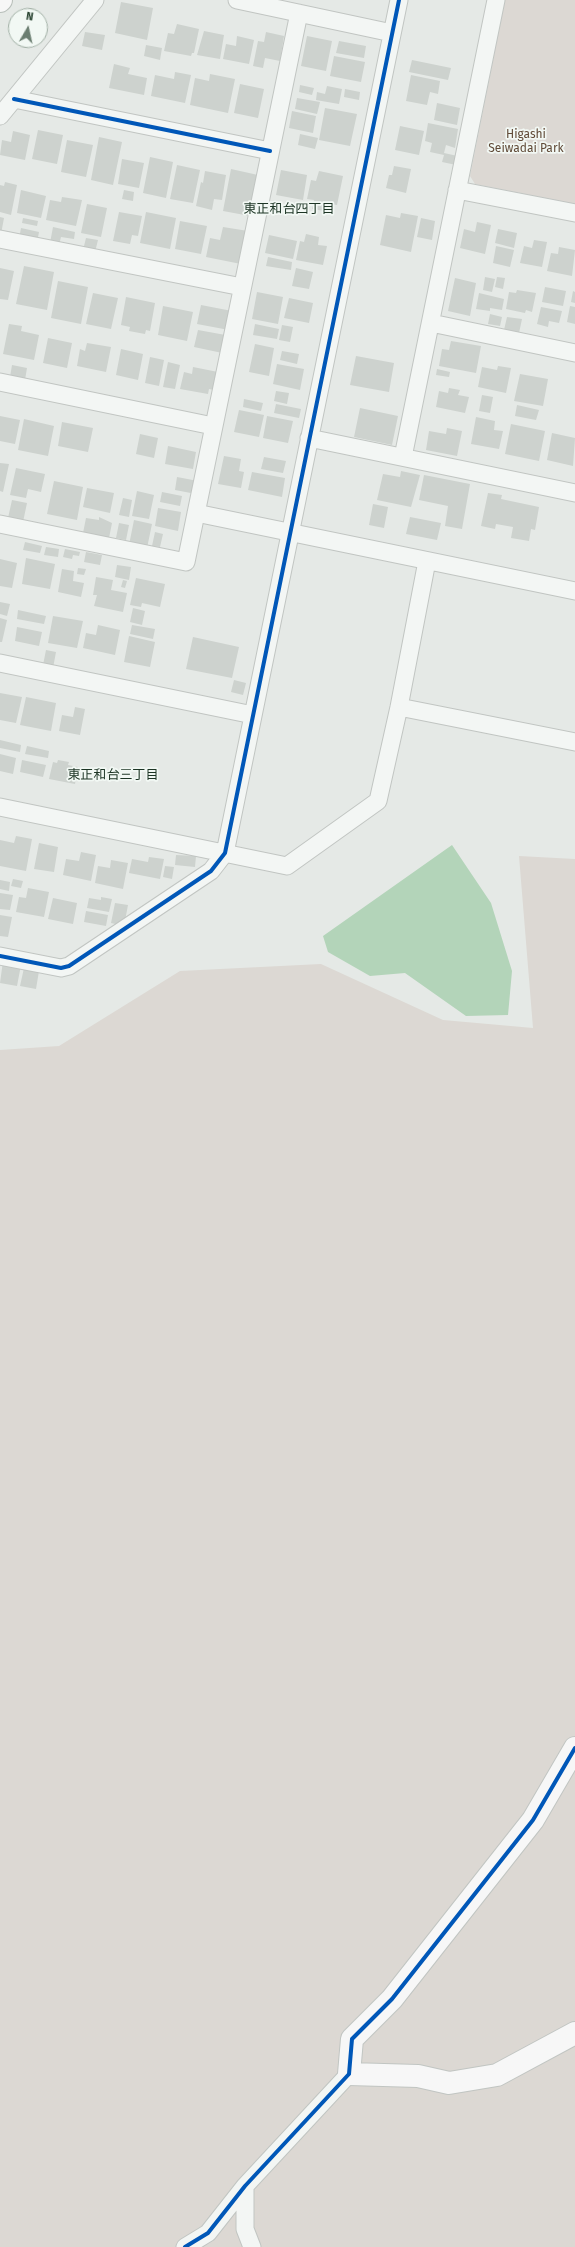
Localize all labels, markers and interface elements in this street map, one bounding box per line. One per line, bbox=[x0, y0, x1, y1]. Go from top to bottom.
north arrow bbox=[8, 8, 48, 48]
text: N bbox=[25, 10, 34, 24]
park label: Higashi Seiwadai Park bbox=[488, 128, 564, 156]
district label: 東正和台四丁目 bbox=[244, 201, 334, 217]
district label: 東正和台三丁目 bbox=[68, 767, 158, 783]

